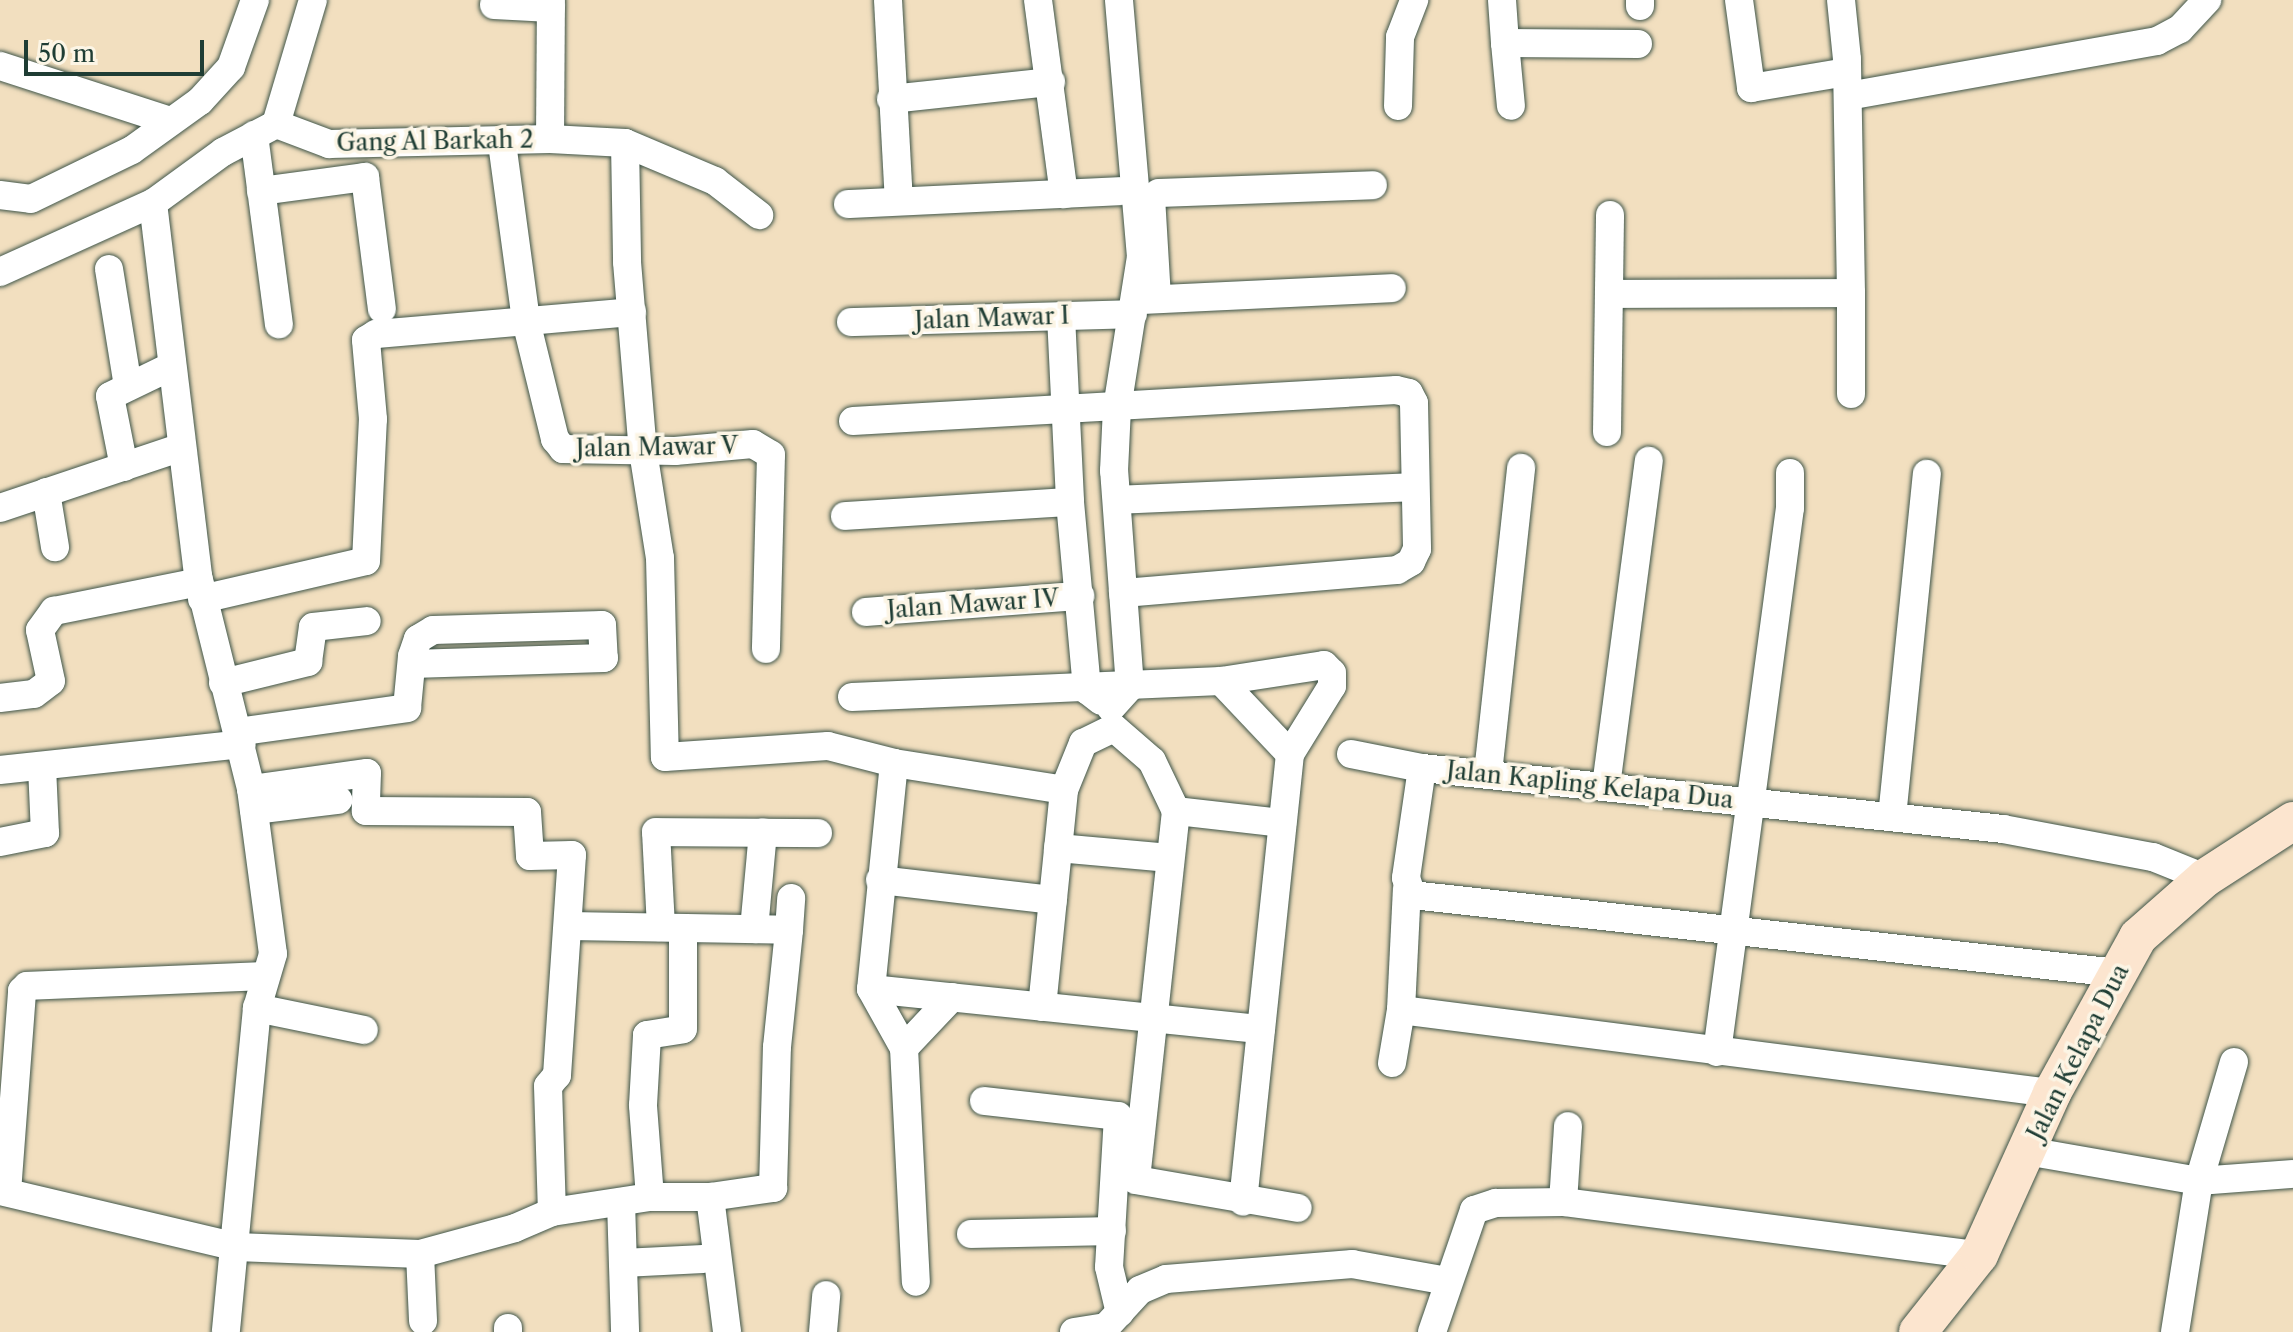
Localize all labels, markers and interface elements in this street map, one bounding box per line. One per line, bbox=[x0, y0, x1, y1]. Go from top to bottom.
scale bar bbox=[28, 24, 208, 74]
text: 50 m bbox=[38, 39, 95, 68]
street label: Gang Al Barkah 2 bbox=[336, 125, 534, 157]
street label: Jalan Mawar I bbox=[914, 301, 1070, 335]
street label: Jalan Mawar V bbox=[575, 431, 739, 463]
street label: Jalan Mawar IV bbox=[886, 584, 1060, 624]
street label: Jalan Kapling Kelapa Dua bbox=[1445, 756, 1735, 814]
street label: Jalan Kelapa Dua bbox=[2021, 959, 2135, 1145]

